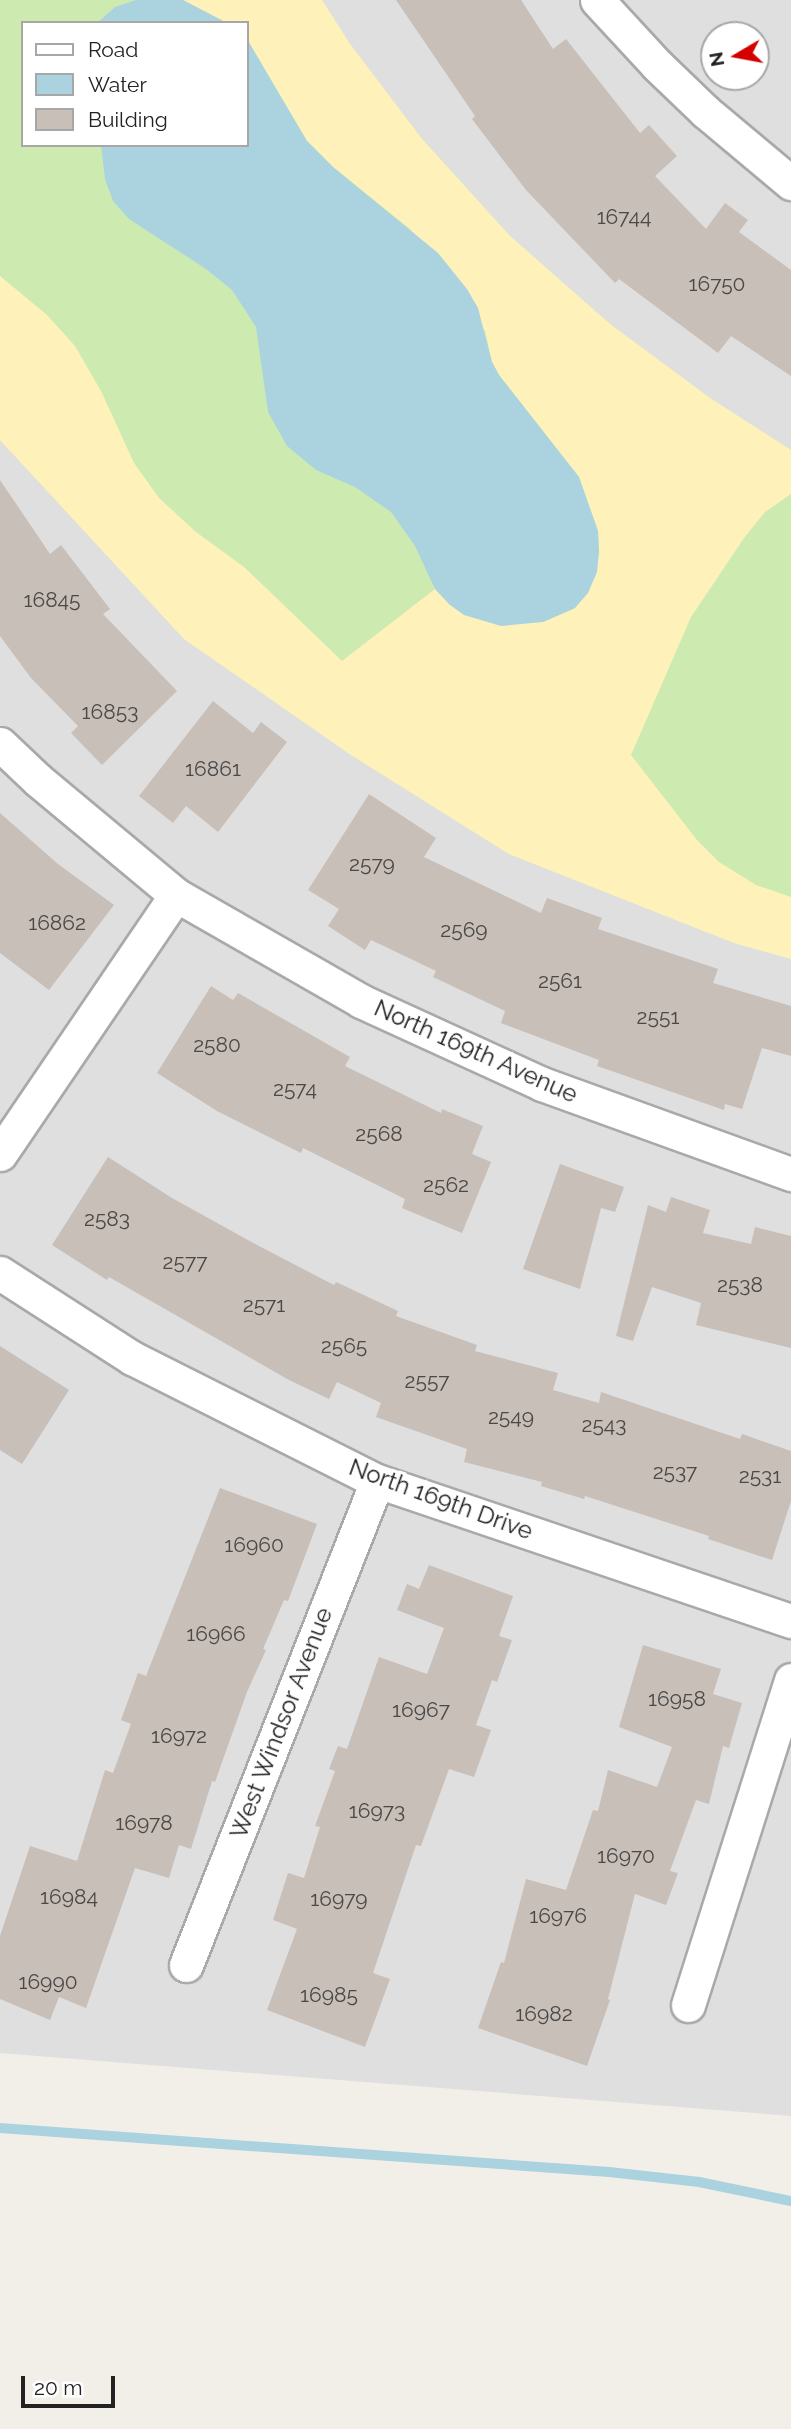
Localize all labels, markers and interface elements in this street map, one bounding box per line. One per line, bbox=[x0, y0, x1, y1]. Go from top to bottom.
legend bbox=[21, 21, 248, 147]
north arrow bbox=[700, 21, 770, 91]
text: Road bbox=[88, 37, 138, 62]
text: N bbox=[704, 50, 728, 68]
text: Water bbox=[88, 72, 147, 97]
text: Building bbox=[88, 107, 168, 132]
house number: 16744 bbox=[597, 204, 651, 230]
house number: 16750 bbox=[689, 271, 745, 297]
house number: 16845 bbox=[23, 587, 81, 613]
house number: 16853 bbox=[82, 699, 138, 725]
house number: 16861 bbox=[185, 756, 241, 782]
house number: 2579 bbox=[349, 851, 395, 877]
house number: 16862 bbox=[28, 910, 86, 936]
house number: 2569 bbox=[440, 917, 488, 943]
house number: 2561 bbox=[538, 968, 582, 994]
street label: North 169th Avenue bbox=[369, 993, 583, 1109]
house number: 2551 bbox=[637, 1004, 679, 1030]
house number: 2580 bbox=[193, 1032, 241, 1058]
house number: 2574 bbox=[273, 1076, 317, 1102]
house number: 2568 bbox=[355, 1121, 403, 1147]
house number: 2562 bbox=[423, 1172, 469, 1198]
house number: 2583 bbox=[84, 1206, 130, 1232]
house number: 2577 bbox=[163, 1249, 207, 1275]
house number: 2538 bbox=[717, 1272, 763, 1298]
house number: 2571 bbox=[243, 1292, 285, 1318]
house number: 2565 bbox=[321, 1333, 367, 1359]
house number: 2557 bbox=[405, 1368, 449, 1394]
house number: 2549 bbox=[488, 1404, 534, 1430]
house number: 2543 bbox=[581, 1412, 627, 1438]
street label: North 169th Drive bbox=[345, 1452, 537, 1546]
house number: 2537 bbox=[653, 1459, 697, 1485]
house number: 2531 bbox=[739, 1463, 781, 1489]
house number: 16960 bbox=[224, 1532, 284, 1558]
street label: West Windsor Avenue bbox=[223, 1602, 339, 1844]
house number: 16966 bbox=[186, 1621, 246, 1647]
house number: 16958 bbox=[648, 1686, 706, 1712]
house number: 16967 bbox=[392, 1697, 450, 1723]
house number: 16972 bbox=[151, 1723, 207, 1749]
house number: 16973 bbox=[349, 1798, 405, 1824]
house number: 16978 bbox=[115, 1810, 173, 1836]
house number: 16970 bbox=[597, 1843, 655, 1869]
house number: 16984 bbox=[40, 1884, 98, 1910]
house number: 16979 bbox=[310, 1886, 368, 1912]
house number: 16976 bbox=[529, 1903, 587, 1929]
house number: 16990 bbox=[18, 1969, 78, 1995]
house number: 16985 bbox=[300, 1982, 358, 2008]
house number: 16982 bbox=[515, 2001, 573, 2027]
scale bar bbox=[24, 2362, 119, 2406]
text: 20 m bbox=[34, 2375, 82, 2400]

